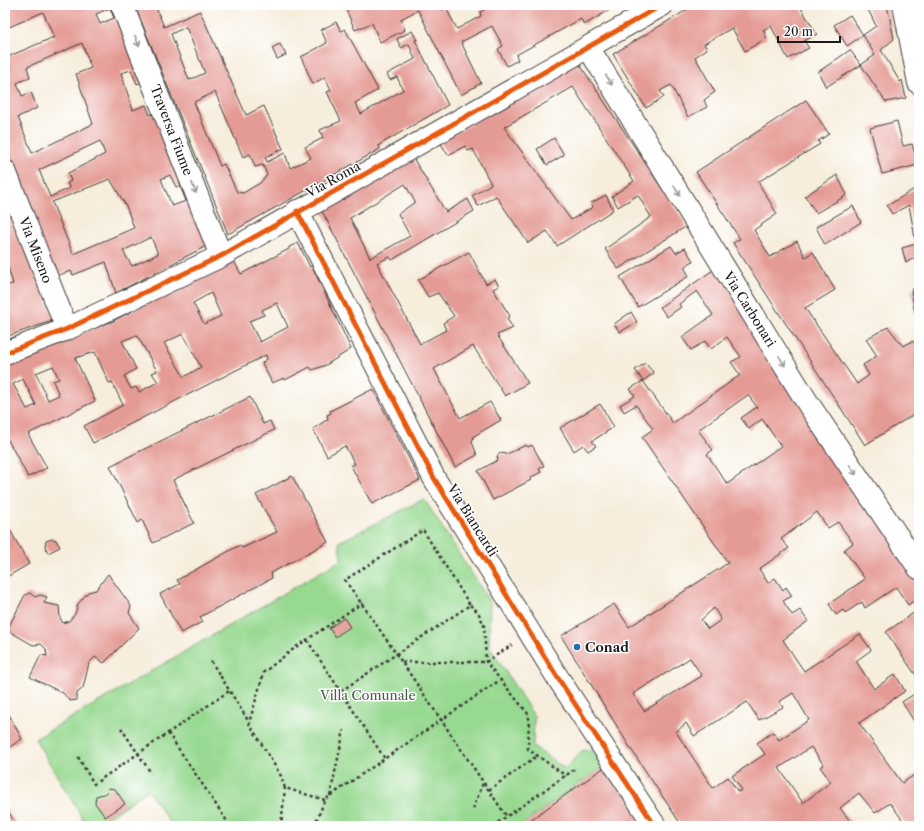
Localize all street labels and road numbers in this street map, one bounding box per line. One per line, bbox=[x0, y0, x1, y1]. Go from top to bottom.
street label: Traversa Fiume bbox=[147, 82, 197, 178]
street label: Via Roma bbox=[302, 157, 363, 201]
street label: Via Miseno bbox=[16, 214, 56, 285]
street label: Via Carbonari bbox=[720, 267, 780, 350]
street label: Via Biancardi bbox=[444, 480, 502, 559]

